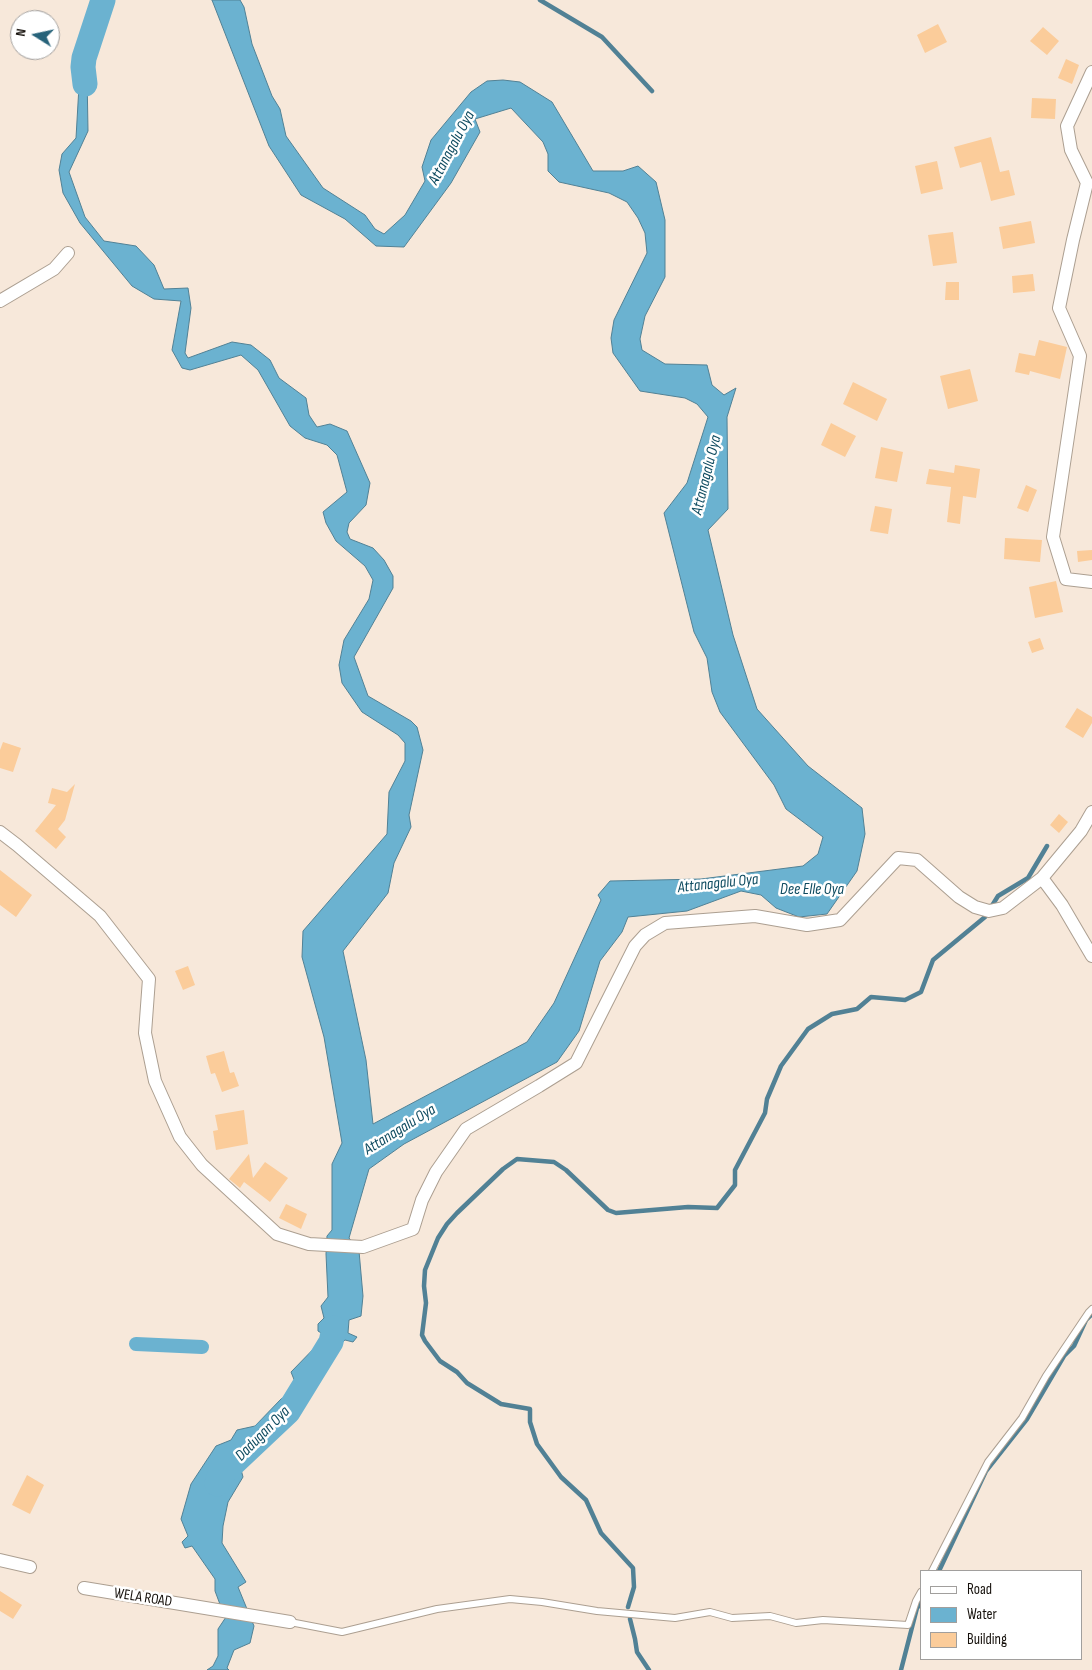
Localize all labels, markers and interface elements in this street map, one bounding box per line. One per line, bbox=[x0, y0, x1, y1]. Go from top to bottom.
north arrow bbox=[10, 10, 60, 60]
text: N bbox=[12, 27, 30, 38]
water label: Attanagalu Oya bbox=[425, 108, 479, 188]
water label: Attanagalu Oya bbox=[688, 433, 726, 517]
water label: Attanagalu Oya bbox=[677, 870, 759, 898]
water label: Dee Elle Oya bbox=[780, 880, 844, 900]
water label: Attanagalu Oya bbox=[361, 1100, 439, 1160]
water label: Dadugan Oya bbox=[232, 1403, 294, 1465]
legend bbox=[920, 1570, 1082, 1660]
text: Road bbox=[967, 1580, 992, 1599]
street label: WELA ROAD bbox=[113, 1585, 173, 1611]
text: Water bbox=[967, 1605, 997, 1624]
text: Building bbox=[967, 1630, 1007, 1649]

